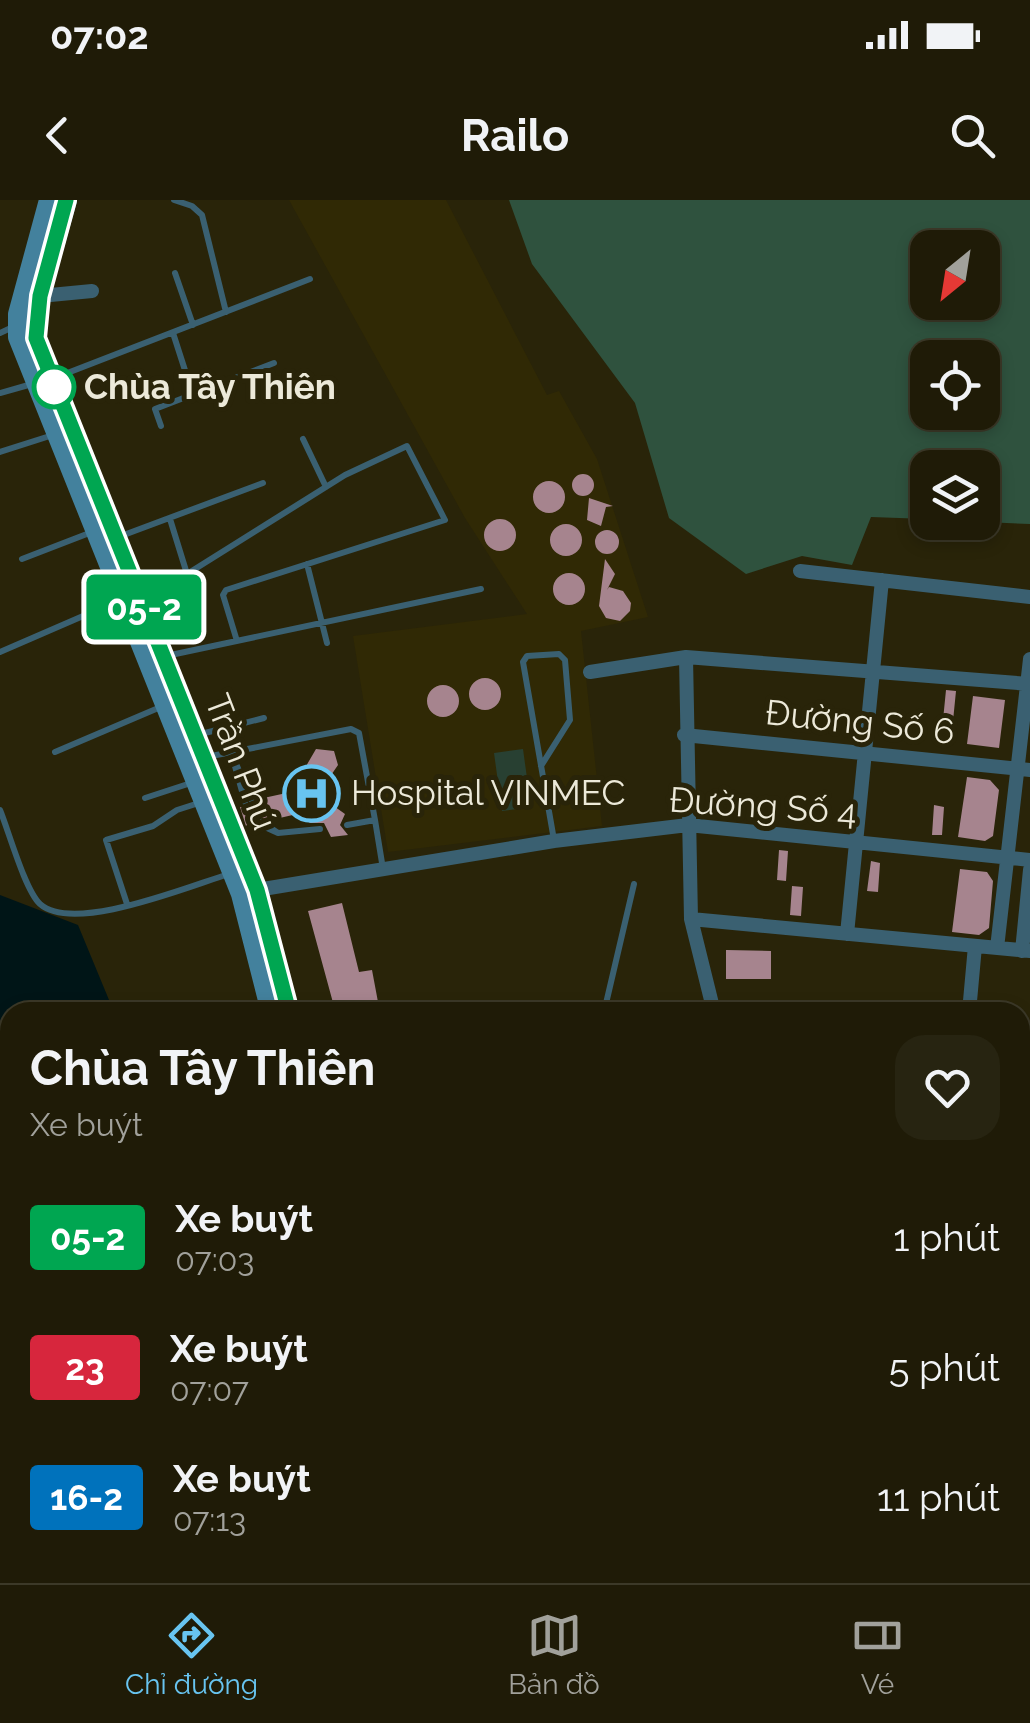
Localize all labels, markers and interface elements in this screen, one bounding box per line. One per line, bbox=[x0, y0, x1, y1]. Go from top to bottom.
text: 07:02 bbox=[50, 13, 149, 58]
icon: back bbox=[30, 108, 85, 163]
icon: search bbox=[945, 108, 1000, 163]
text: Railo bbox=[461, 109, 569, 162]
north arrow bbox=[910, 230, 1000, 320]
map controls bbox=[910, 230, 1000, 540]
button: locate bbox=[910, 340, 1000, 430]
marker: Chùa Tây Thiên bbox=[33, 366, 75, 408]
place label: Chùa Tây Thiên bbox=[84, 366, 336, 407]
button: layers bbox=[910, 450, 1000, 540]
line badge: 05-2 bbox=[74, 574, 214, 640]
text: 05-2 bbox=[106, 587, 182, 628]
street label: Trần Phú bbox=[197, 688, 286, 835]
street label: Đường Số 6 bbox=[763, 691, 957, 752]
hospital icon: Hospital VINMEC bbox=[282, 763, 342, 823]
place label: Hospital VINMEC bbox=[351, 772, 625, 813]
street label: Đường Số 4 bbox=[668, 778, 858, 833]
button: heart bbox=[895, 1035, 1000, 1140]
text: Chùa Tây Thiên bbox=[30, 1040, 375, 1096]
text: Xe buýt bbox=[30, 1106, 143, 1143]
text: Xe buýt bbox=[175, 1196, 313, 1241]
text: 1 phút bbox=[893, 1215, 1000, 1260]
text: 05-2 bbox=[50, 1217, 125, 1258]
text: 07:03 bbox=[175, 1241, 254, 1278]
text: Xe buýt bbox=[170, 1326, 308, 1371]
text: 5 phút bbox=[889, 1345, 1000, 1390]
text: 23 bbox=[65, 1347, 105, 1388]
text: 07:07 bbox=[170, 1371, 249, 1408]
text: Xe buýt bbox=[173, 1456, 311, 1501]
text: 11 phút bbox=[877, 1475, 1000, 1520]
text: 16-2 bbox=[50, 1477, 123, 1518]
text: 07:13 bbox=[173, 1501, 246, 1538]
tab: Chỉ đường bbox=[125, 1608, 258, 1701]
tab: Bản đồ bbox=[508, 1608, 600, 1701]
tab: Vé bbox=[850, 1608, 905, 1701]

